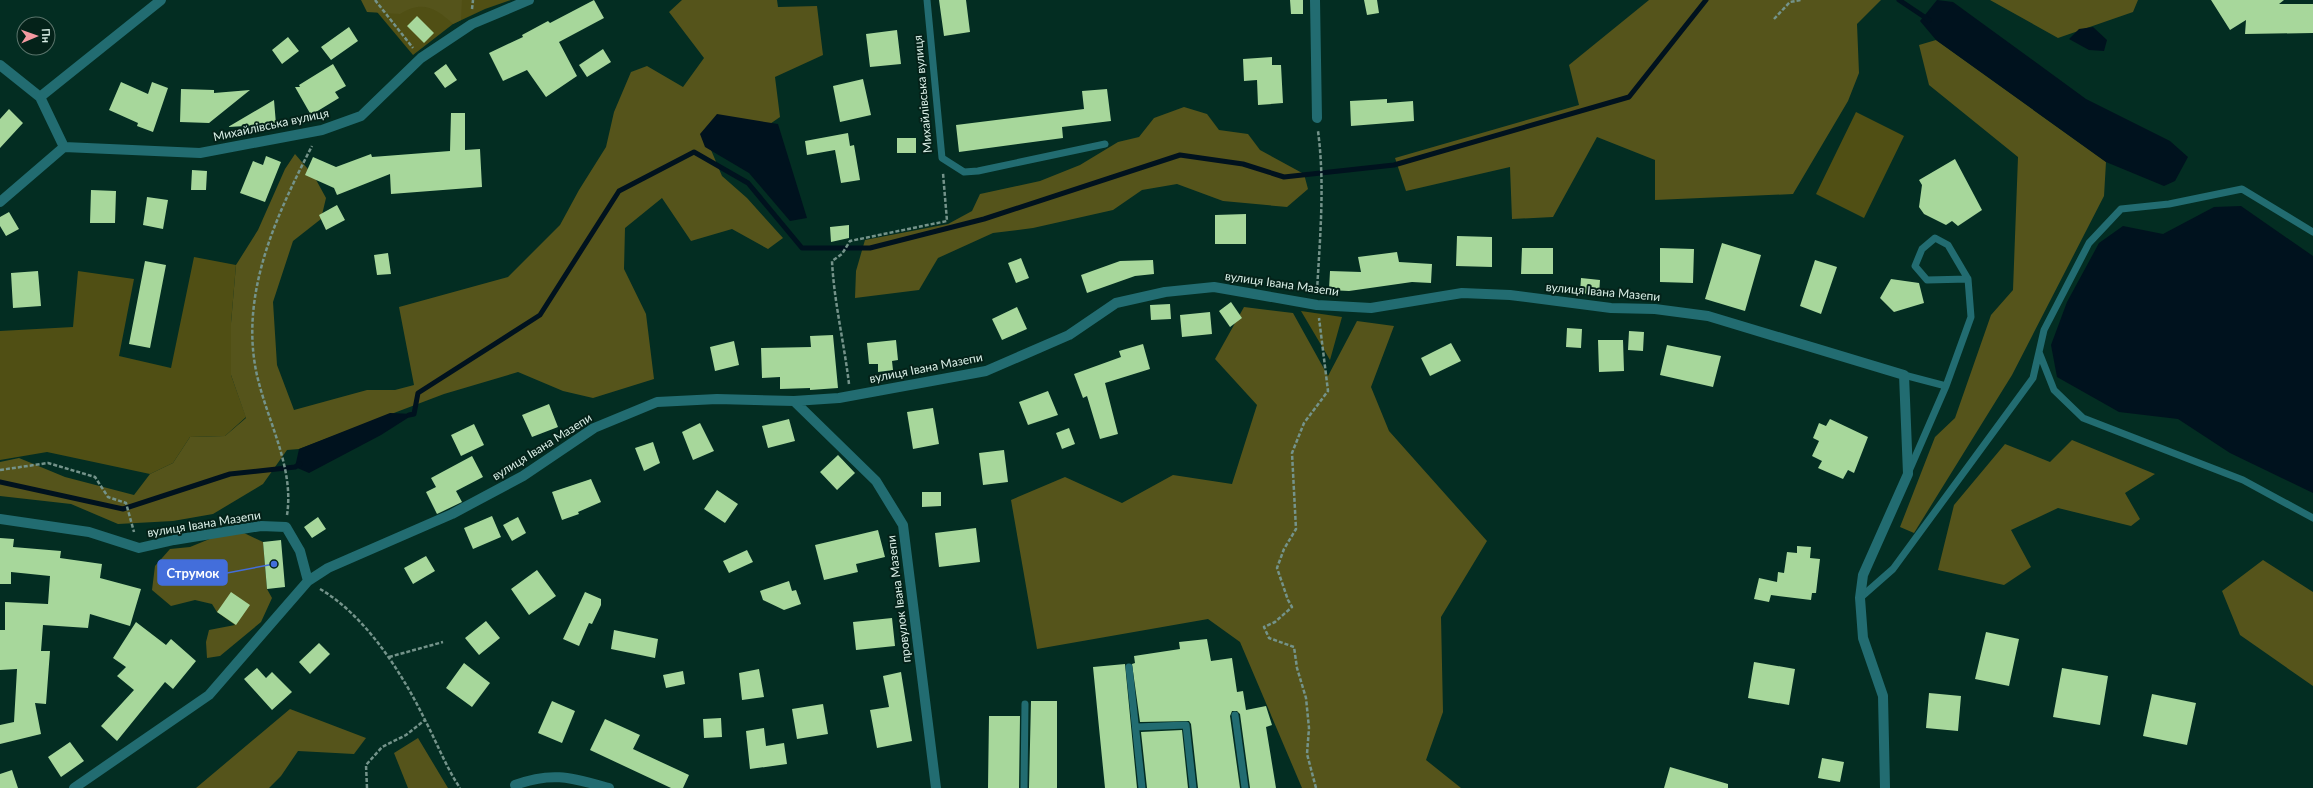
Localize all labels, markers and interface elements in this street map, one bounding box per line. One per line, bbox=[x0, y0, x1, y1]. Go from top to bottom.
north arrow bbox=[16, 16, 56, 56]
text: Пн bbox=[40, 28, 53, 43]
street label: Михайлівська вулиця bbox=[910, 35, 935, 153]
street label: Михайлівська вулиця bbox=[212, 105, 330, 144]
street label: вулиця Івана Мазепи bbox=[1224, 268, 1340, 299]
street label: вулиця Івана Мазепи bbox=[1545, 279, 1661, 304]
street label: вулиця Івана Мазепи bbox=[868, 349, 984, 386]
street label: вулиця Івана Мазепи bbox=[489, 410, 595, 483]
street label: вулиця Івана Мазепи bbox=[146, 507, 262, 540]
street label: провулок Івана Мазепи bbox=[883, 534, 914, 664]
callout: Струмок bbox=[158, 560, 227, 585]
text: Струмок bbox=[167, 565, 219, 581]

